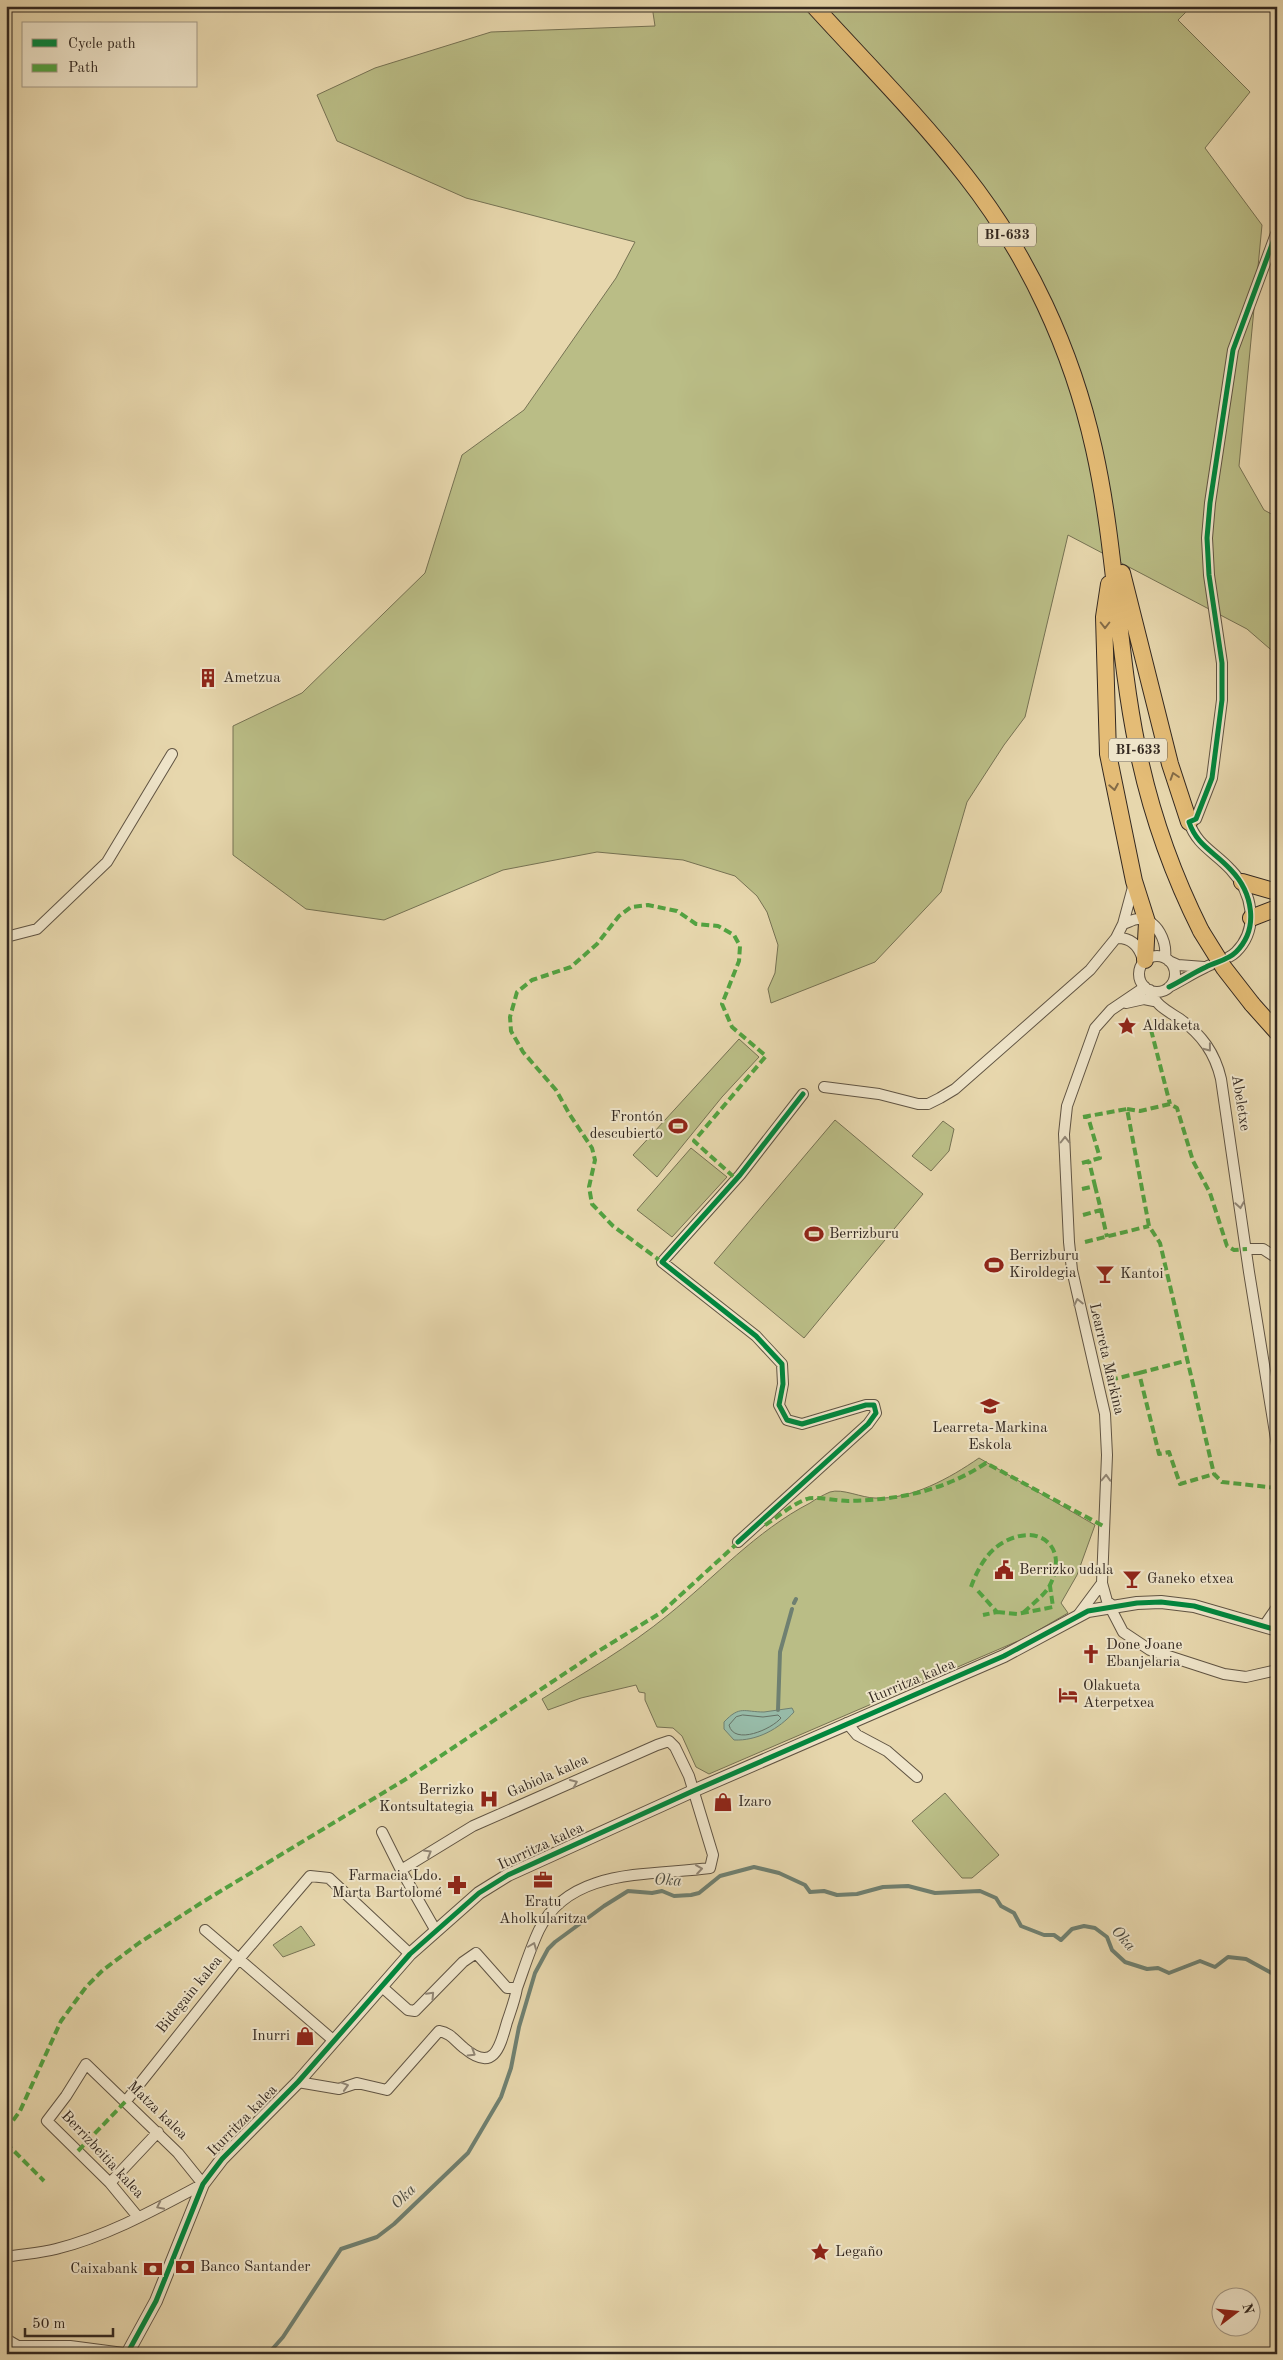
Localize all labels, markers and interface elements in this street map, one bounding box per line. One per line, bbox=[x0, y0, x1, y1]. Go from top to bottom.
legend bbox=[22, 22, 198, 88]
text: Cycle path bbox=[68, 37, 136, 52]
text: Path bbox=[68, 61, 98, 76]
road number: BI-633 bbox=[978, 224, 1036, 246]
one-way arrow bbox=[1100, 622, 1110, 630]
building icon: Ametzua bbox=[197, 667, 219, 689]
place label: Ametzua bbox=[223, 671, 281, 686]
road number: BI-633 bbox=[1109, 738, 1167, 762]
one-way arrow bbox=[1170, 772, 1180, 781]
one-way arrow bbox=[1109, 783, 1119, 792]
place icon: Aldaketa bbox=[1116, 1015, 1138, 1037]
place label: Aldaketa bbox=[1142, 1019, 1201, 1034]
one-way arrow bbox=[1203, 1042, 1212, 1051]
street label: Abeletxe bbox=[1228, 1074, 1252, 1132]
place label: Frontón descubierto bbox=[590, 1110, 663, 1142]
sports icon: Frontón descubierto bbox=[667, 1115, 689, 1137]
one-way arrow bbox=[1060, 1136, 1070, 1144]
one-way arrow bbox=[1235, 1201, 1245, 1210]
sports icon: Berrizburu bbox=[803, 1223, 825, 1245]
place label: Berrizburu bbox=[829, 1227, 899, 1242]
place label: Berrizburu Kiroldegia bbox=[1009, 1249, 1079, 1281]
sports icon: Berrizburu Kiroldegia bbox=[983, 1254, 1005, 1276]
bar icon: Kantoi bbox=[1094, 1263, 1116, 1285]
place label: Kantoi bbox=[1120, 1267, 1164, 1282]
one-way arrow bbox=[1073, 1297, 1084, 1306]
street label: Learreta Markina bbox=[1086, 1302, 1126, 1417]
school or university icon: Learreta-Markina Eskola bbox=[979, 1395, 1001, 1417]
place label: Learreta-Markina Eskola bbox=[932, 1421, 1048, 1453]
one-way arrow bbox=[1101, 1474, 1111, 1482]
public building icon: Berrizko udala bbox=[993, 1559, 1015, 1581]
place label: Berrizko udala bbox=[1019, 1563, 1114, 1578]
bar icon: Ganeko etxea bbox=[1121, 1568, 1143, 1590]
place label: Ganeko etxea bbox=[1147, 1572, 1234, 1587]
place label: Done Joane Ebanjelaria bbox=[1106, 1638, 1182, 1670]
church icon: Done Joane Ebanjelaria bbox=[1080, 1643, 1102, 1665]
street label: Iturritza kalea bbox=[866, 1657, 958, 1707]
place label: Olakueta Aterpetxea bbox=[1083, 1679, 1155, 1711]
hotel icon: Olakueta Aterpetxea bbox=[1057, 1684, 1079, 1706]
street label: Gabiola kalea bbox=[505, 1752, 591, 1801]
one-way arrow bbox=[569, 1778, 578, 1789]
place label: Berrizko Kontsultategia bbox=[379, 1783, 475, 1815]
hospital icon: Berrizko Kontsultategia bbox=[478, 1788, 500, 1810]
shop icon: Izaro bbox=[712, 1791, 734, 1813]
place label: Izaro bbox=[738, 1795, 772, 1810]
street label: Iturritza kalea bbox=[496, 1820, 587, 1873]
one-way arrow bbox=[422, 1849, 431, 1859]
one-way arrow bbox=[694, 1865, 703, 1875]
place label: Farmacia Ldo. Marta Bartolomé bbox=[332, 1869, 442, 1901]
office icon: Eratu Aholkularitza bbox=[532, 1869, 554, 1891]
water label: Oka bbox=[654, 1872, 683, 1890]
pharmacy icon: Farmacia Ldo. Marta Bartolomé bbox=[446, 1874, 468, 1896]
place label: Eratu Aholkularitza bbox=[499, 1895, 588, 1927]
water label: Oka bbox=[1108, 1923, 1139, 1955]
one-way arrow bbox=[527, 1942, 537, 1951]
street label: Bidegain kalea bbox=[154, 1953, 226, 2036]
one-way arrow bbox=[425, 1991, 434, 2000]
shop icon: Inurri bbox=[294, 2025, 316, 2047]
place label: Inurri bbox=[252, 2029, 290, 2044]
one-way arrow bbox=[467, 2047, 476, 2057]
street label: Matza kalea bbox=[124, 2079, 190, 2144]
street label: Iturritza kalea bbox=[205, 2082, 281, 2160]
one-way arrow bbox=[341, 2082, 349, 2092]
street label: Berrizbeitia kalea bbox=[58, 2108, 147, 2202]
water label: Oka bbox=[388, 2181, 420, 2212]
one-way arrow bbox=[156, 2200, 165, 2211]
place icon: Legaño bbox=[809, 2241, 831, 2263]
place label: Legaño bbox=[835, 2245, 883, 2260]
bank icon: Banco Santander bbox=[174, 2256, 196, 2278]
bank icon: Caixabank bbox=[142, 2258, 164, 2280]
place label: Banco Santander bbox=[200, 2260, 311, 2275]
place label: Caixabank bbox=[70, 2262, 138, 2277]
north arrow bbox=[1210, 2288, 1260, 2338]
text: N bbox=[1239, 2302, 1256, 2316]
scale bar bbox=[25, 2305, 112, 2337]
text: 50 m bbox=[32, 2317, 66, 2332]

